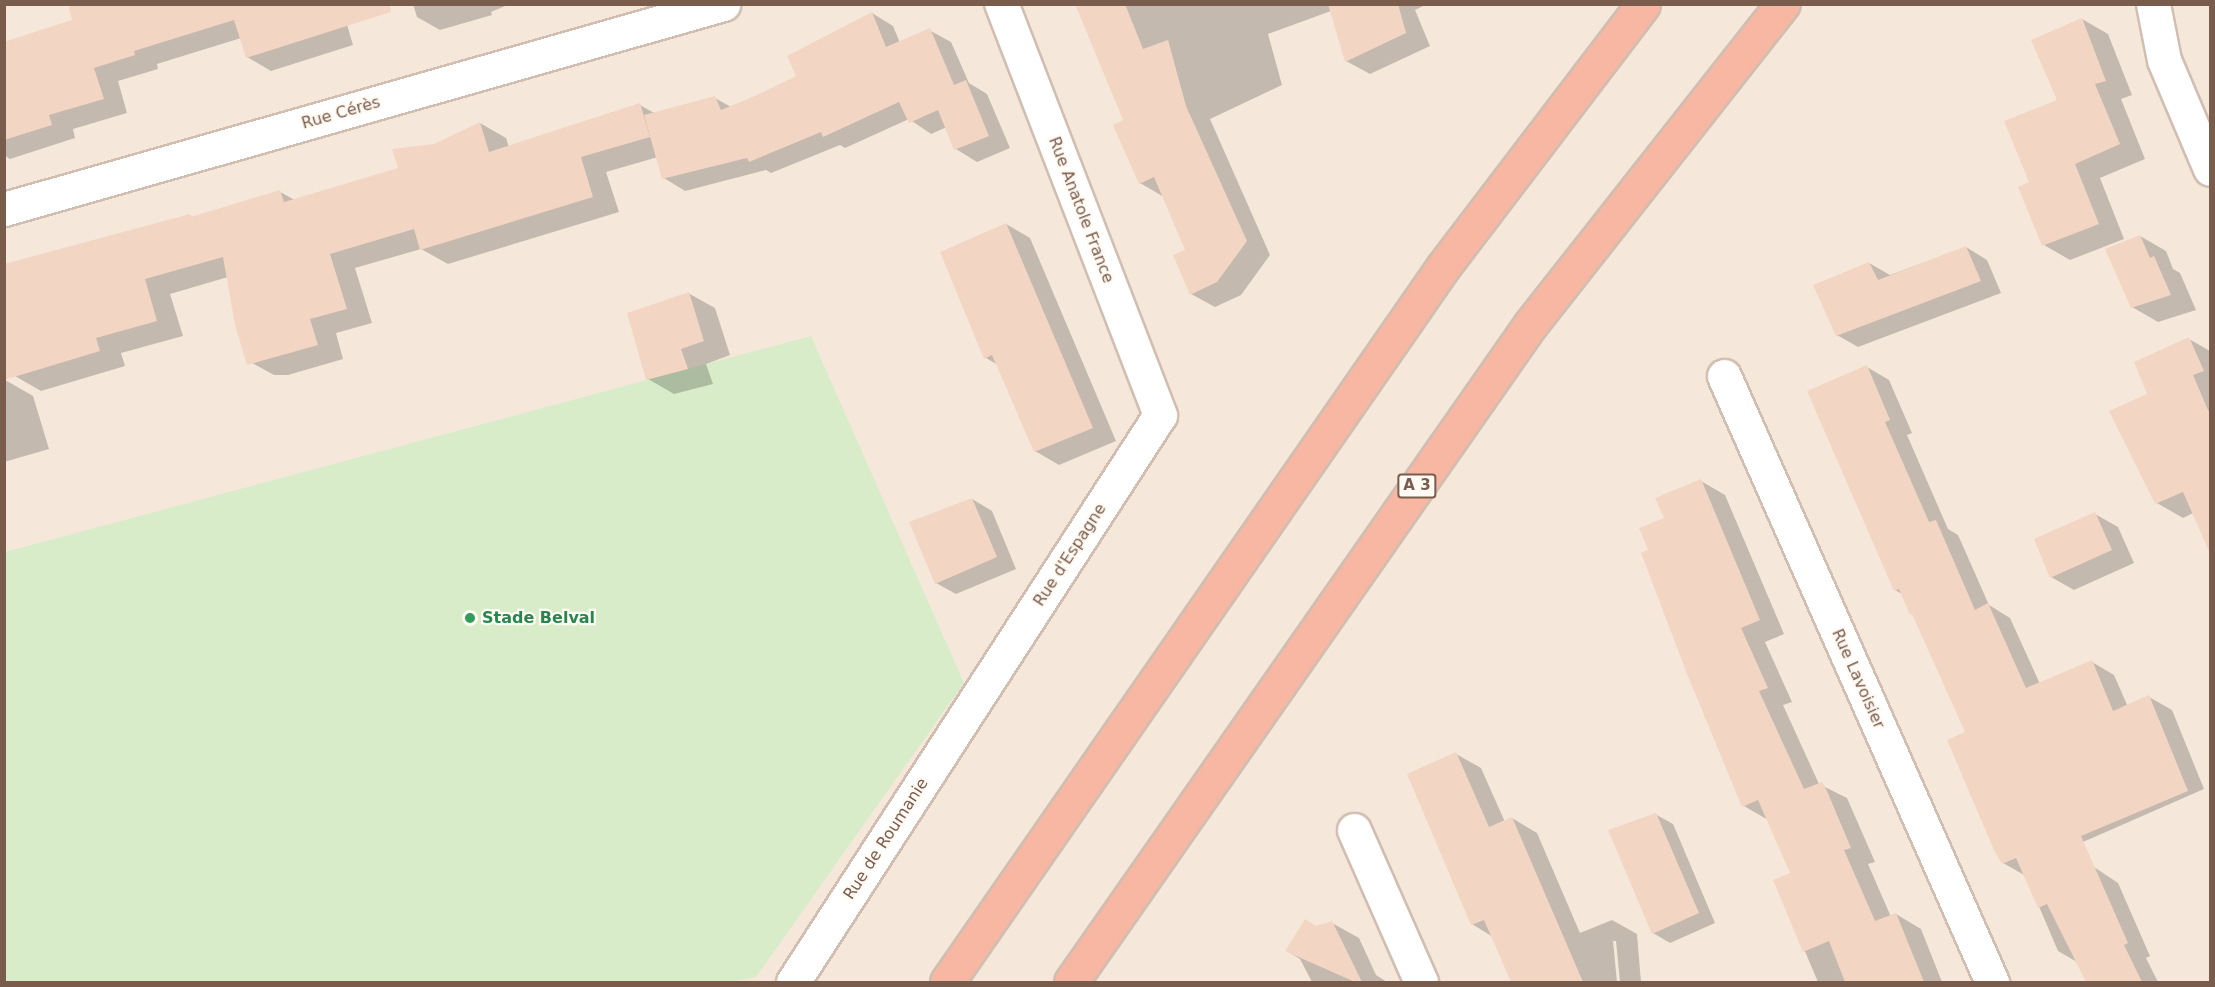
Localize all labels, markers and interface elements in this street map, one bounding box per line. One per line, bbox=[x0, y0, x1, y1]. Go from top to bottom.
street label: Rue Cérès bbox=[299, 93, 383, 133]
street label: Rue Anatole France bbox=[1044, 134, 1118, 286]
road number: A 3 bbox=[1396, 474, 1438, 498]
street label: Rue d'Espagne bbox=[1030, 500, 1110, 610]
place label: Stade Belval bbox=[482, 608, 595, 628]
marker: Stade Belval bbox=[463, 611, 477, 625]
street label: Rue Lavoisier bbox=[1827, 626, 1889, 732]
street label: Rue de Roumanie bbox=[840, 775, 932, 903]

